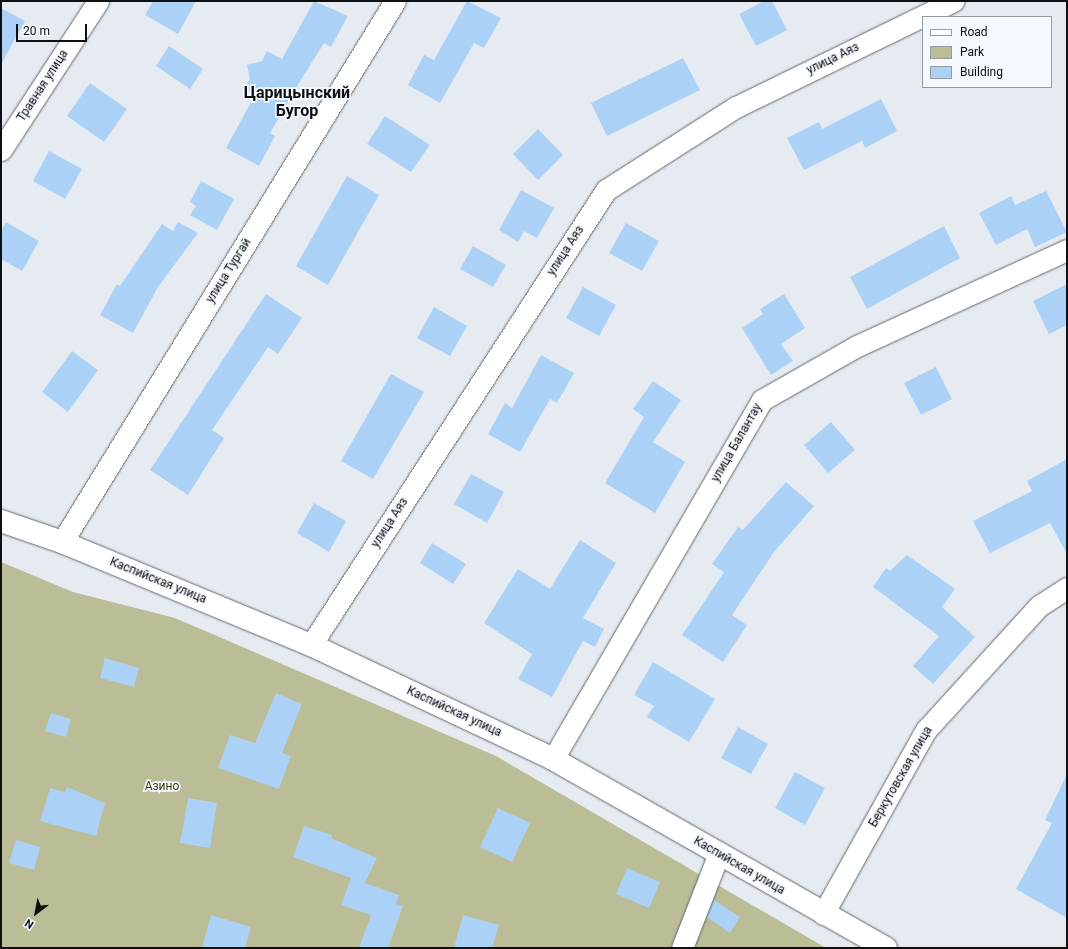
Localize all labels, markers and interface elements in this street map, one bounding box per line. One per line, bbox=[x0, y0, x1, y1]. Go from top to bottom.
scale bar bbox=[18, 16, 89, 42]
legend bbox=[922, 16, 1052, 88]
text: 20 m bbox=[23, 24, 50, 38]
text: Road bbox=[960, 25, 988, 39]
street label: улица Аяз bbox=[804, 40, 862, 78]
text: Park bbox=[960, 45, 984, 59]
street label: Травная улица bbox=[14, 47, 72, 125]
text: Building bbox=[960, 65, 1003, 79]
district label: Царицынский Бугор bbox=[244, 83, 350, 121]
street label: улица Аяз bbox=[545, 223, 587, 279]
street label: улица Тургай bbox=[203, 236, 255, 306]
street label: улица Балантау bbox=[709, 401, 765, 485]
street label: улица Аяз bbox=[369, 495, 411, 551]
street label: Каспийская улица bbox=[108, 555, 208, 607]
street label: Каспийская улица bbox=[404, 684, 504, 740]
street label: Беркутовская улица bbox=[866, 724, 936, 830]
park label: Азино bbox=[145, 780, 179, 794]
street label: Каспийская улица bbox=[691, 834, 787, 898]
north arrow bbox=[16, 893, 56, 933]
text: N bbox=[23, 916, 36, 931]

